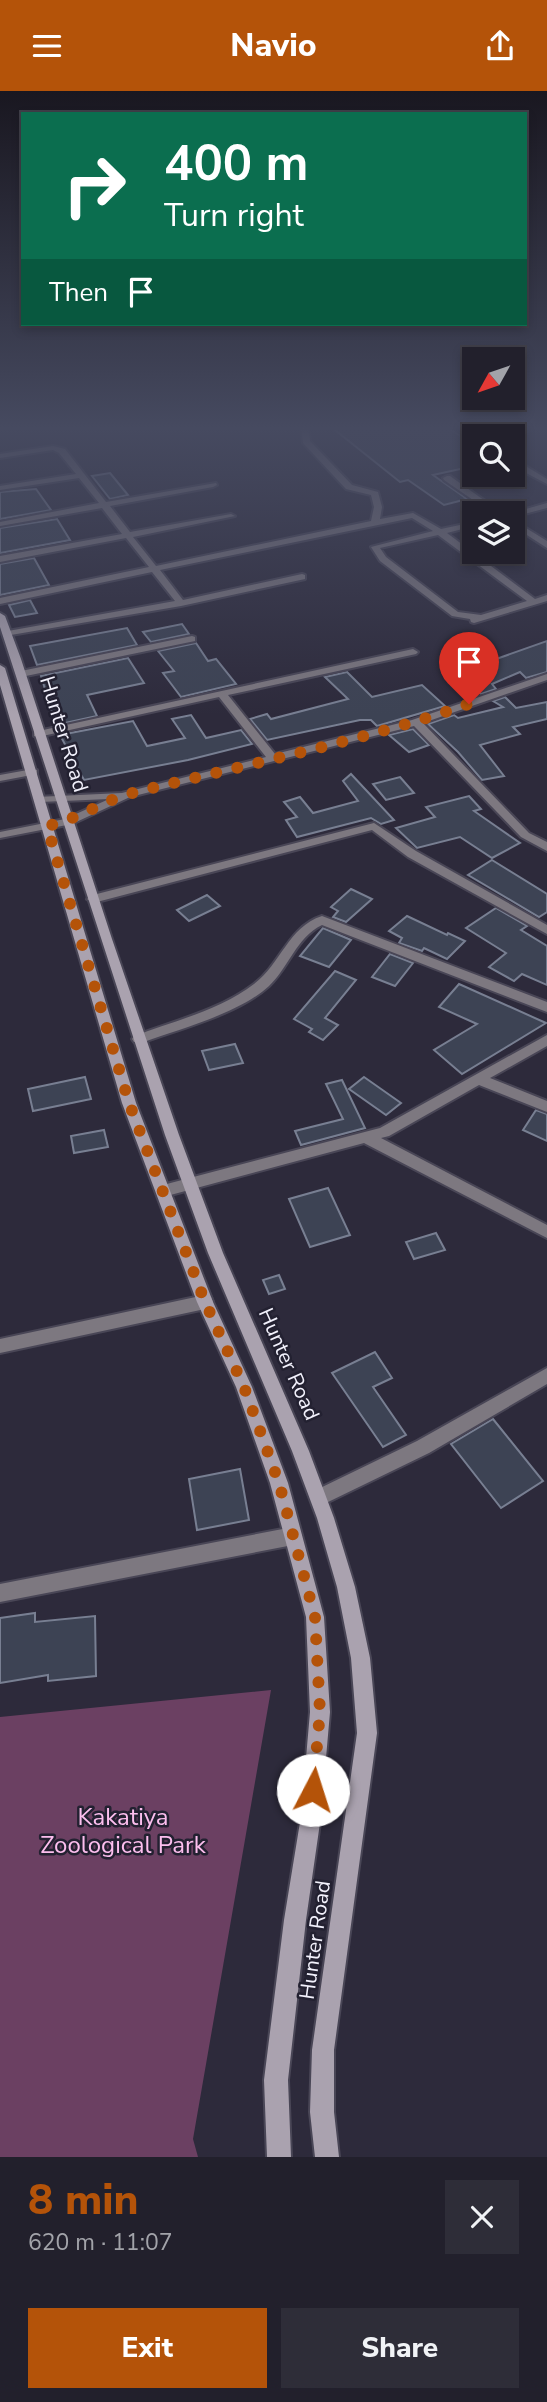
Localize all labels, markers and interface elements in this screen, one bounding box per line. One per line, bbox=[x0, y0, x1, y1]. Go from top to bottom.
text: Navio bbox=[230, 24, 317, 67]
icon: menu bbox=[28, 27, 66, 65]
icon: share bbox=[481, 27, 519, 65]
text: 400 m bbox=[164, 130, 308, 197]
icon: right bbox=[49, 140, 140, 231]
text: Turn right bbox=[164, 194, 304, 237]
icon: arrive bbox=[122, 273, 160, 311]
text: Then bbox=[49, 275, 108, 310]
north arrow bbox=[462, 347, 525, 409]
map controls bbox=[462, 347, 525, 564]
button: search bbox=[462, 424, 525, 487]
button: layers bbox=[462, 501, 525, 564]
pin bbox=[439, 632, 499, 704]
icon: arrive bbox=[450, 643, 488, 681]
street label: Hunter Road bbox=[33, 673, 95, 795]
street label: Hunter Road bbox=[252, 1304, 326, 1424]
position arrow bbox=[276, 1753, 350, 1827]
park label: Kakatiya Zoological Park bbox=[40, 1801, 207, 1861]
street label: Hunter Road bbox=[293, 1879, 337, 2001]
text: 8 min bbox=[28, 2172, 138, 2229]
button: close bbox=[445, 2180, 519, 2254]
text: 620 m · 11:07 bbox=[28, 2227, 173, 2258]
button: Exit bbox=[28, 2308, 267, 2388]
button: Share bbox=[281, 2308, 519, 2388]

